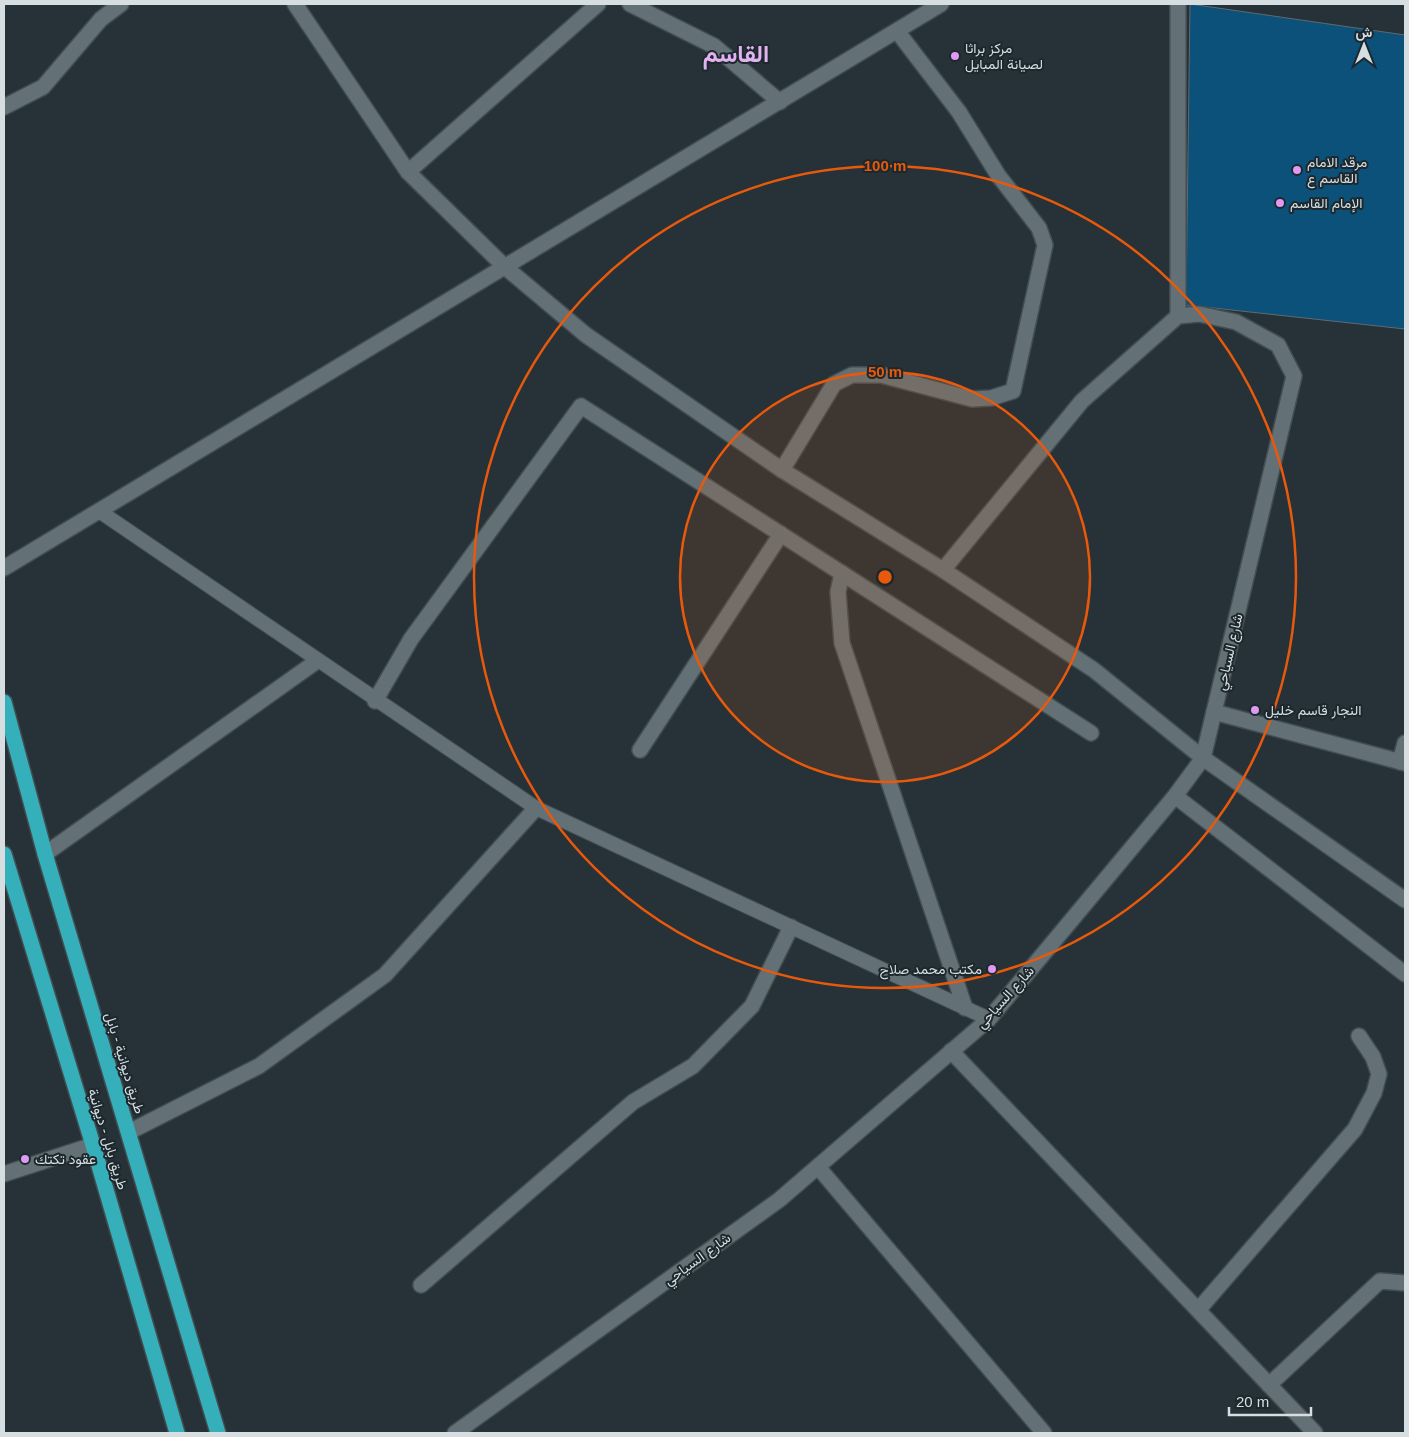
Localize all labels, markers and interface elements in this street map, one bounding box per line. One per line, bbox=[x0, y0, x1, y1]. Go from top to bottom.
north arrow bbox=[1339, 20, 1389, 70]
text: ش bbox=[1356, 24, 1373, 41]
district label: القاسم bbox=[703, 40, 769, 70]
place label: مركز براثا لصيانة المبايل bbox=[965, 40, 1043, 73]
marker: مركز براثا لصيانة المبايل bbox=[949, 50, 961, 62]
place label: مرقد الامام القاسم ع bbox=[1307, 154, 1367, 189]
text: 100 m bbox=[864, 157, 906, 174]
marker: مرقد الامام القاسم ع bbox=[1291, 164, 1303, 176]
place label: الإمام القاسم bbox=[1290, 195, 1362, 213]
marker: الإمام القاسم bbox=[1274, 197, 1286, 209]
text: 50 m bbox=[868, 363, 902, 380]
centre of rings bbox=[876, 568, 894, 586]
street label: شارع السياحي bbox=[1212, 612, 1250, 693]
place label: النجار قاسم خليل bbox=[1265, 702, 1362, 719]
marker: النجار قاسم خليل bbox=[1249, 704, 1261, 716]
place label: مكتب محمد صلاح bbox=[880, 961, 982, 980]
street label: شارع السياحي bbox=[973, 963, 1040, 1034]
marker: مكتب محمد صلاح bbox=[986, 963, 998, 975]
street label: طريق ديوانية - بابل bbox=[101, 1010, 148, 1116]
street label: طريق بابل - ديوانية bbox=[84, 1086, 131, 1192]
place label: عقود تكتك bbox=[35, 1151, 96, 1168]
marker: عقود تكتك bbox=[19, 1153, 31, 1165]
street label: شارع السياحي bbox=[661, 1229, 736, 1292]
scale bar bbox=[1229, 1384, 1312, 1416]
text: 20 m bbox=[1236, 1393, 1269, 1410]

